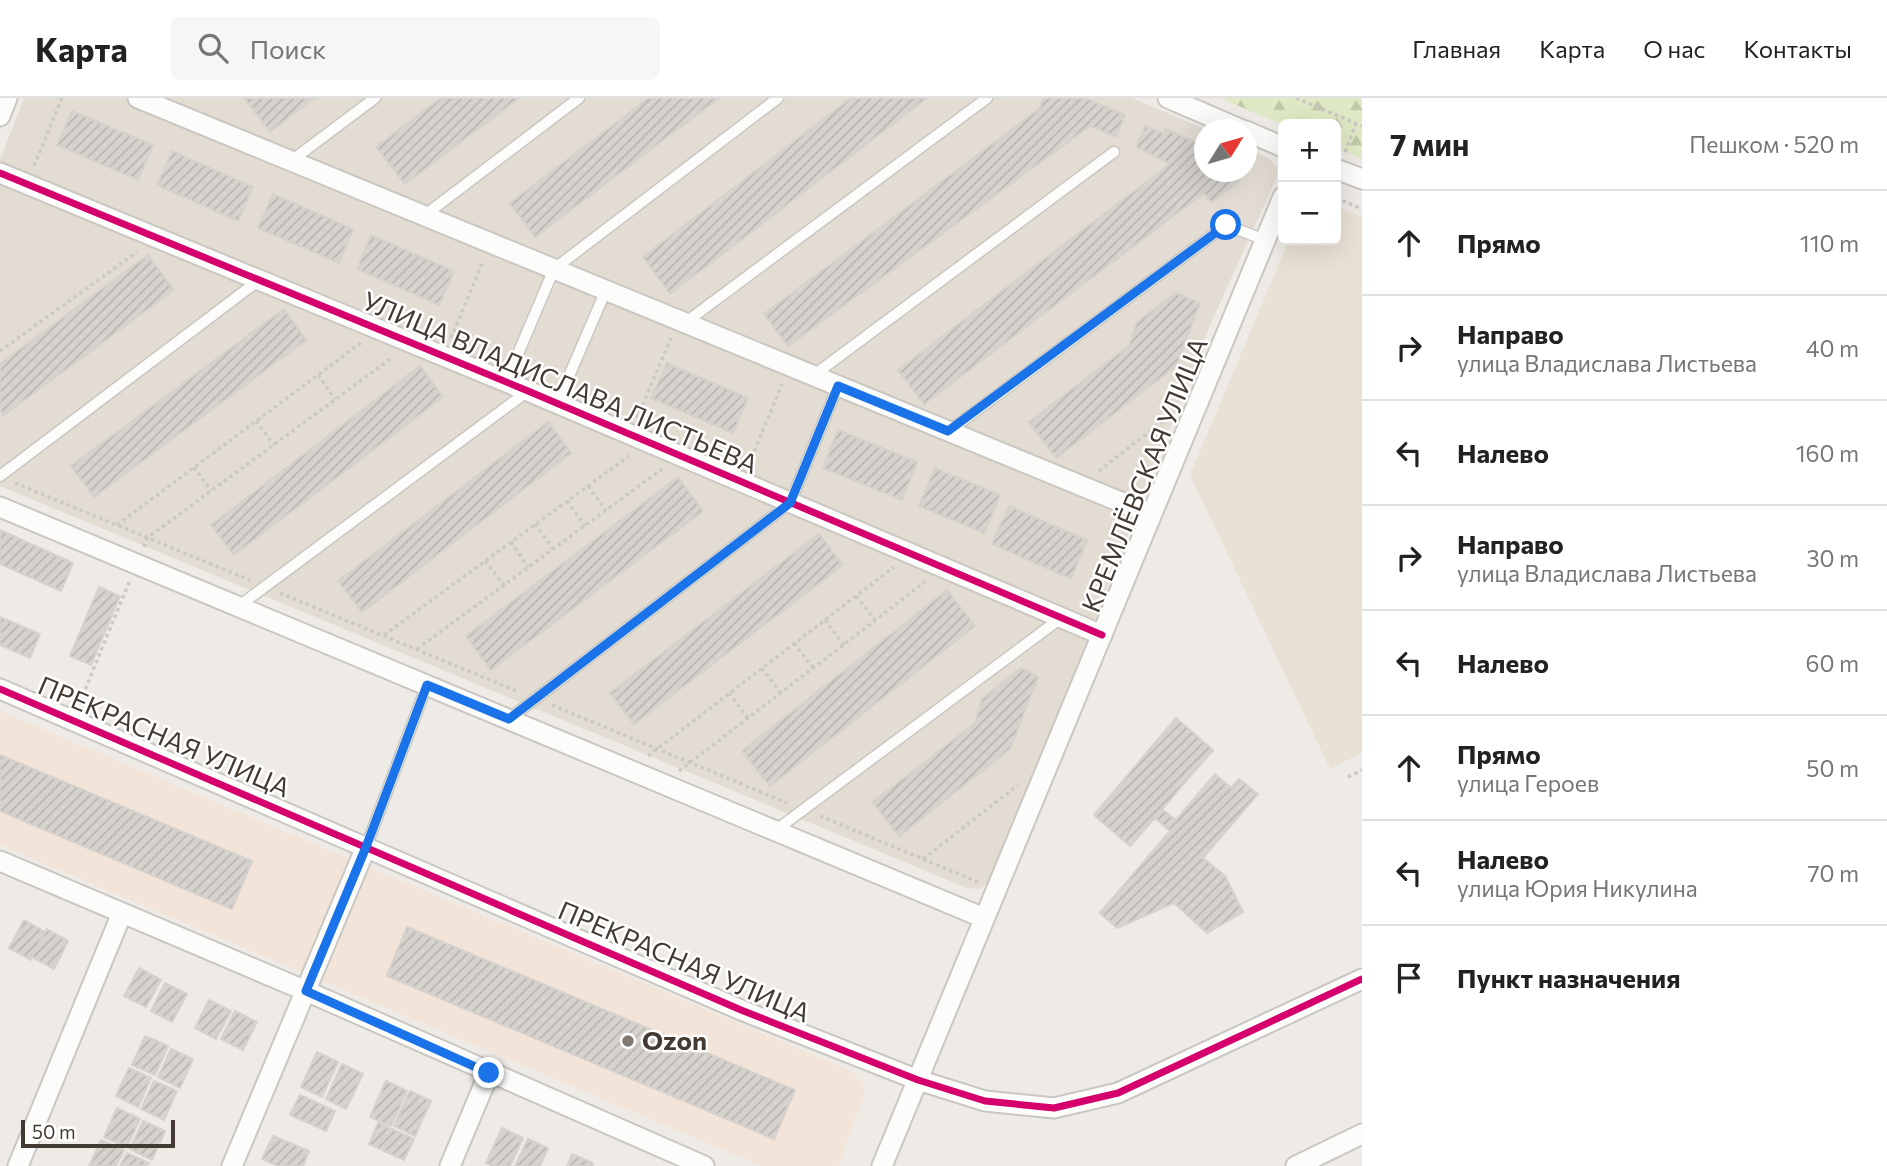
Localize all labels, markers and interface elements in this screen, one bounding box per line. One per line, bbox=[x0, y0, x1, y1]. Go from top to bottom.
search box bbox=[170, 17, 660, 80]
text: Карта bbox=[35, 28, 128, 69]
icon: search bbox=[194, 29, 232, 67]
text: Поиск bbox=[250, 33, 326, 64]
text: Главная bbox=[1412, 34, 1501, 63]
text: Карта bbox=[1539, 34, 1605, 63]
text: О нас bbox=[1643, 34, 1705, 63]
text: Контакты bbox=[1743, 34, 1852, 63]
north arrow bbox=[1194, 119, 1257, 182]
map controls bbox=[1278, 119, 1341, 245]
button: + bbox=[1278, 119, 1341, 182]
text: 7 мин bbox=[1390, 125, 1469, 162]
text: Пешком · 520 m bbox=[1689, 130, 1859, 158]
button: − bbox=[1278, 182, 1341, 245]
route start bbox=[1210, 209, 1241, 240]
icon: ahead bbox=[1390, 224, 1428, 262]
text: Прямо bbox=[1457, 227, 1541, 258]
text: 110 m bbox=[1800, 229, 1859, 257]
street label: УЛИЦА ВЛАДИСЛАВА ЛИСТЬЕВА bbox=[358, 284, 763, 479]
text: Направо bbox=[1457, 318, 1564, 349]
icon: right bbox=[1390, 329, 1428, 367]
street label: КРЕМЛЁВСКАЯ УЛИЦА bbox=[1074, 333, 1213, 616]
text: 40 m bbox=[1806, 334, 1859, 362]
text: улица Владислава Листьева bbox=[1457, 349, 1757, 377]
icon: left bbox=[1390, 434, 1428, 472]
text: Налево bbox=[1457, 437, 1549, 468]
text: 160 m bbox=[1796, 439, 1859, 467]
text: Направо bbox=[1457, 528, 1564, 559]
icon: right bbox=[1390, 539, 1428, 577]
text: 30 m bbox=[1806, 544, 1859, 572]
text: улица Владислава Листьева bbox=[1457, 559, 1757, 587]
icon: left bbox=[1390, 644, 1428, 682]
text: Налево bbox=[1457, 647, 1549, 678]
text: 60 m bbox=[1806, 649, 1859, 677]
street label: ПРЕКРАСНАЯ УЛИЦА bbox=[34, 669, 295, 803]
text: Прямо bbox=[1457, 738, 1541, 769]
icon: ahead bbox=[1390, 749, 1428, 787]
text: 50 m bbox=[1806, 754, 1859, 782]
text: улица Героев bbox=[1457, 769, 1599, 797]
text: Налево bbox=[1457, 843, 1549, 874]
icon: left bbox=[1390, 854, 1428, 892]
text: 70 m bbox=[1807, 859, 1859, 887]
text: улица Юрия Никулина bbox=[1457, 874, 1698, 902]
street label: ПРЕКРАСНАЯ УЛИЦА bbox=[554, 894, 815, 1028]
icon: arrive bbox=[1390, 959, 1428, 997]
text: Пункт назначения bbox=[1457, 962, 1681, 993]
place label: Ozon bbox=[642, 1024, 707, 1055]
marker: Ozon bbox=[620, 1033, 636, 1049]
route end bbox=[473, 1057, 504, 1088]
scale bar bbox=[21, 1117, 175, 1149]
text: 50 m bbox=[32, 1120, 76, 1143]

